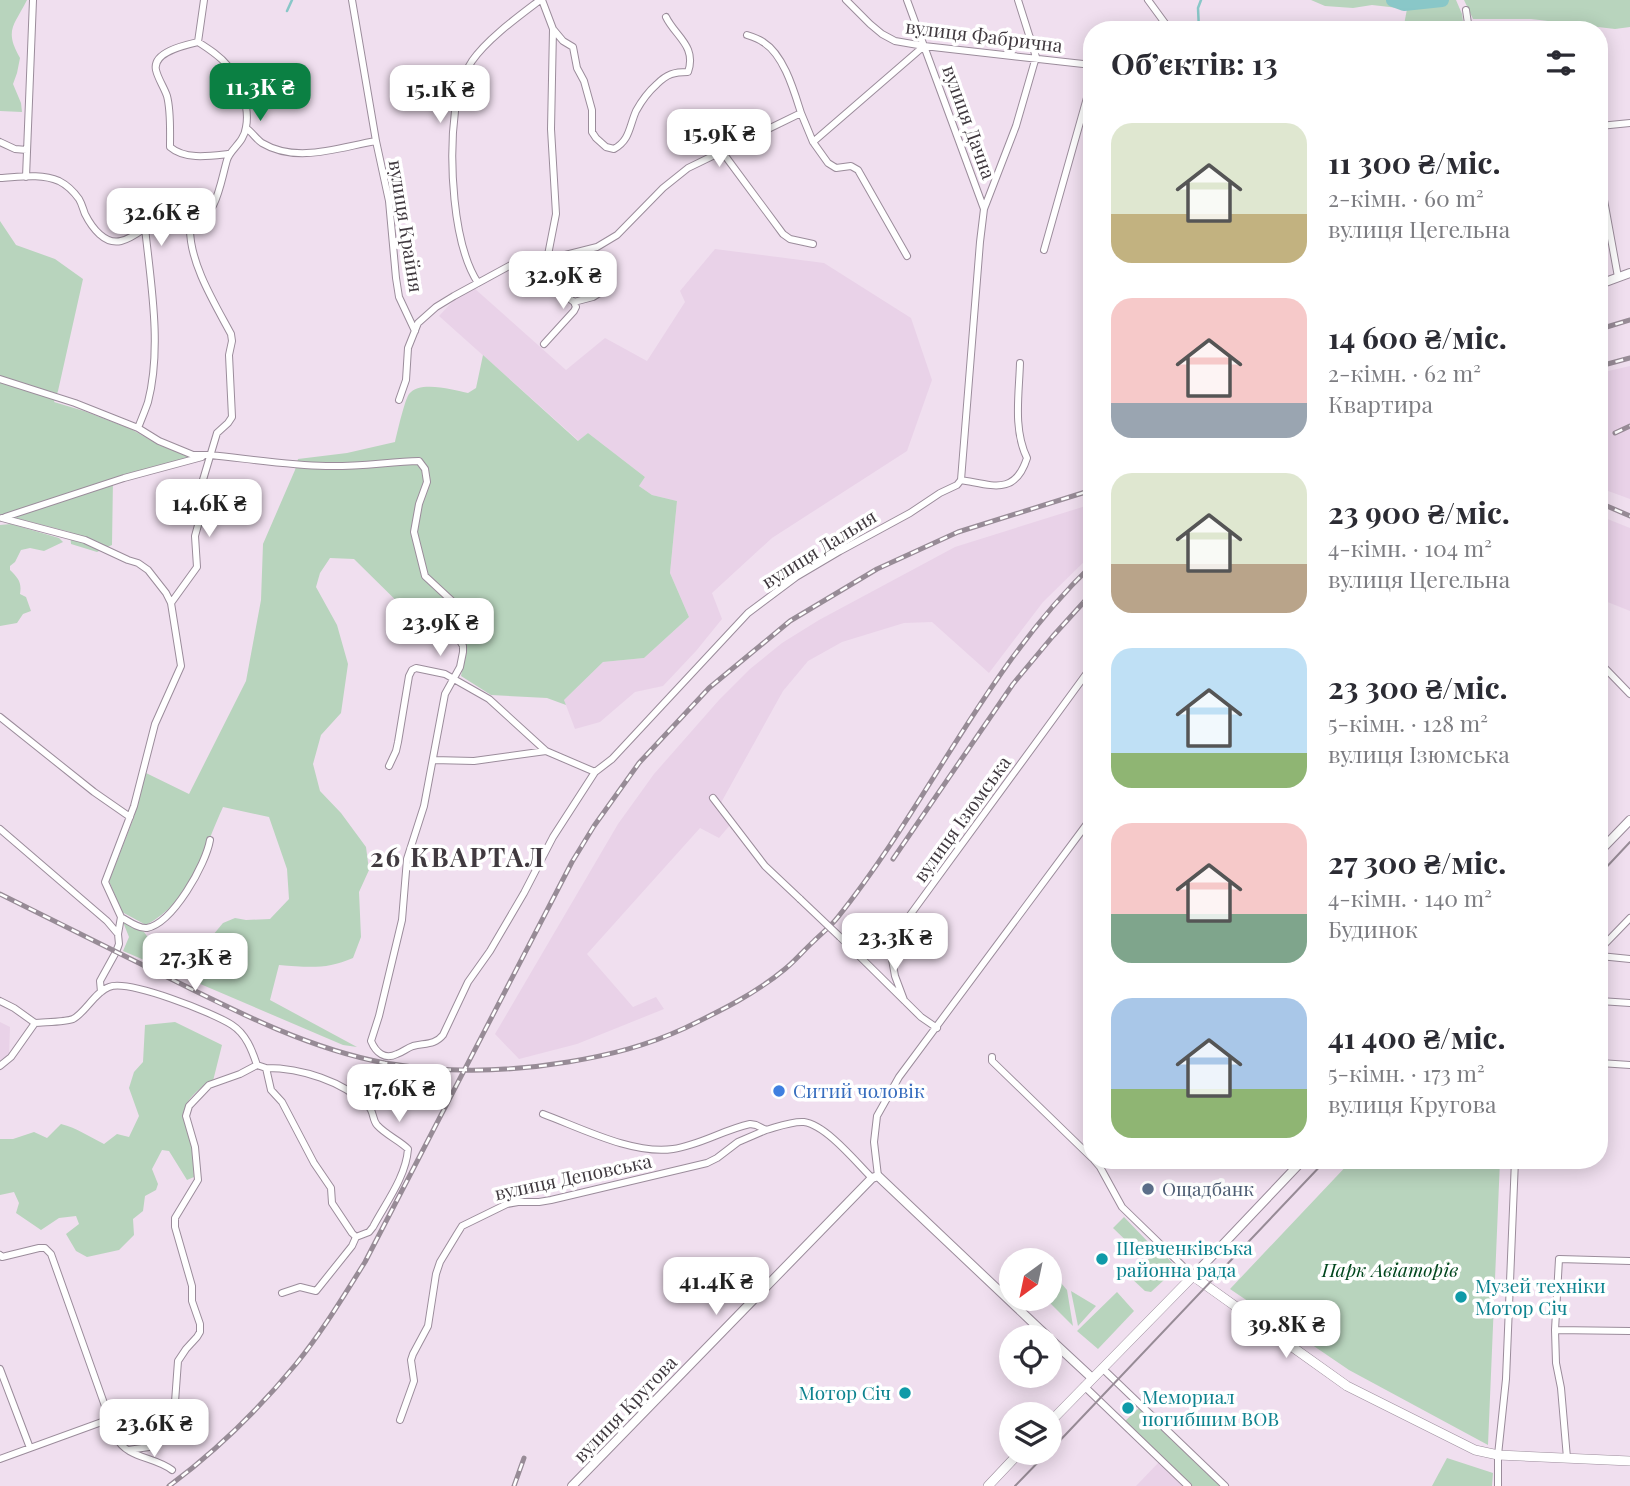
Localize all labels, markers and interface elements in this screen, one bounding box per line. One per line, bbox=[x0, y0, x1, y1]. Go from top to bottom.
street label: вулиця Фабрична bbox=[904, 12, 1065, 58]
text: Об’єктів: 13 bbox=[1111, 43, 1278, 83]
icon: filters bbox=[1542, 44, 1580, 82]
street label: вулиця Дачна bbox=[937, 61, 1003, 183]
pin: 11.3K ₴ bbox=[195, 64, 325, 123]
pin: 15.1K ₴ bbox=[375, 66, 505, 125]
text: 11.3K ₴ bbox=[226, 70, 294, 101]
text: 15.1K ₴ bbox=[406, 72, 474, 103]
pin: 15.9K ₴ bbox=[654, 110, 784, 169]
text: 15.9K ₴ bbox=[683, 116, 755, 147]
text: 11 300 ₴/міс. bbox=[1328, 142, 1501, 182]
icon: home bbox=[1167, 151, 1251, 235]
street label: вулиця Крайня bbox=[384, 158, 430, 294]
text: 2-кімн. · 60 m² bbox=[1328, 182, 1484, 213]
pin: 32.6K ₴ bbox=[96, 188, 226, 248]
text: 32.6K ₴ bbox=[123, 195, 199, 226]
text: вулиця Цегельна bbox=[1328, 213, 1510, 244]
pin: 32.9K ₴ bbox=[498, 252, 628, 311]
text: 32.9K ₴ bbox=[525, 258, 601, 289]
text: 14 600 ₴/міс. bbox=[1328, 317, 1507, 357]
icon: home bbox=[1167, 326, 1251, 410]
text: 2-кімн. · 62 m² bbox=[1328, 357, 1481, 388]
text: Квартира bbox=[1328, 388, 1433, 419]
pin: 14.6K ₴ bbox=[144, 480, 274, 539]
text: 14.6K ₴ bbox=[172, 486, 246, 517]
text: 23 900 ₴/міс. bbox=[1328, 492, 1510, 532]
icon: home bbox=[1167, 501, 1251, 585]
street label: вулиця Дальня bbox=[756, 502, 881, 594]
text: 4-кімн. · 104 m² bbox=[1328, 532, 1492, 563]
text: вулиця Цегельна bbox=[1328, 563, 1510, 594]
pin: 23.9K ₴ bbox=[375, 598, 505, 658]
text: 23.9K ₴ bbox=[402, 605, 478, 636]
text: 23 300 ₴/міс. bbox=[1328, 667, 1508, 707]
icon: home bbox=[1167, 676, 1251, 760]
text: 5-кімн. · 128 m² bbox=[1328, 707, 1488, 738]
text: вулиця Ізюмська bbox=[1328, 738, 1510, 769]
street label: вулиця Ізюмська bbox=[907, 750, 1016, 887]
district label: 26 КВАРТАЛ bbox=[370, 839, 546, 874]
text: 27 300 ₴/міс. bbox=[1328, 842, 1506, 882]
icon: home bbox=[1167, 851, 1251, 935]
text: 4-кімн. · 140 m² bbox=[1328, 882, 1492, 913]
text: Будинок bbox=[1328, 913, 1418, 944]
pin: 23.3K ₴ bbox=[830, 914, 960, 973]
text: 23.3K ₴ bbox=[858, 920, 932, 951]
pin: 27.3K ₴ bbox=[130, 934, 260, 993]
text: 27.3K ₴ bbox=[159, 940, 231, 971]
text: 41 400 ₴/міс. bbox=[1328, 1017, 1506, 1057]
icon: home bbox=[1167, 1026, 1251, 1110]
text: 5-кімн. · 173 m² bbox=[1328, 1057, 1485, 1088]
pin: 17.6K ₴ bbox=[334, 1064, 464, 1124]
text: 17.6K ₴ bbox=[363, 1071, 435, 1102]
place label: Ситий чоловік bbox=[793, 1077, 925, 1103]
marker: Ситий чоловік bbox=[771, 1083, 787, 1099]
text: вулиця Кругова bbox=[1328, 1088, 1496, 1119]
street label: вулиця Деповська bbox=[492, 1147, 654, 1205]
place label: Ощадбанк bbox=[1162, 1175, 1254, 1201]
marker: Ощадбанк bbox=[1140, 1181, 1156, 1197]
place label: Шевченківська районна рада bbox=[1116, 1234, 1253, 1282]
north arrow bbox=[999, 1248, 1062, 1311]
map controls bbox=[999, 1248, 1062, 1465]
marker: Шевченківська районна рада bbox=[1094, 1251, 1110, 1267]
park label: Парк Авіаторів bbox=[1321, 1256, 1458, 1282]
pin: 41.4K ₴ bbox=[651, 1258, 781, 1317]
text: 41.4K ₴ bbox=[679, 1264, 753, 1295]
place label: Музей техніки Мотор Січ bbox=[1475, 1272, 1606, 1320]
marker: Музей техніки Мотор Січ bbox=[1453, 1289, 1469, 1305]
pin: 39.8K ₴ bbox=[1221, 1300, 1351, 1360]
text: 39.8K ₴ bbox=[1247, 1307, 1325, 1338]
button: locate bbox=[999, 1325, 1062, 1388]
street label: вулиця Кругова bbox=[567, 1349, 682, 1467]
place label: Мотор Січ bbox=[798, 1379, 891, 1405]
place label: Мемориал погибшим ВОВ bbox=[1142, 1383, 1279, 1431]
marker: Мотор Січ bbox=[897, 1385, 913, 1401]
pin: 23.6K ₴ bbox=[89, 1400, 219, 1459]
marker: Мемориал погибшим ВОВ bbox=[1120, 1400, 1136, 1416]
button: layers bbox=[999, 1402, 1062, 1465]
text: 23.6K ₴ bbox=[116, 1406, 192, 1437]

